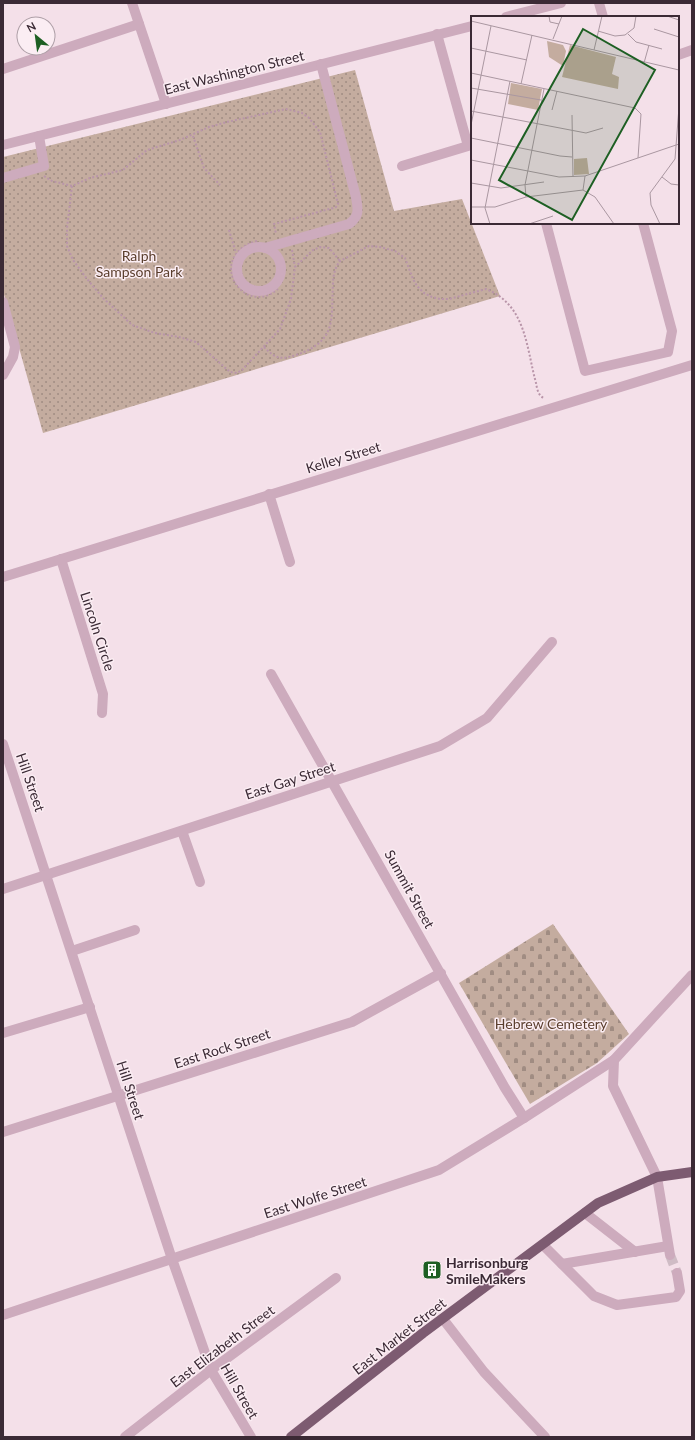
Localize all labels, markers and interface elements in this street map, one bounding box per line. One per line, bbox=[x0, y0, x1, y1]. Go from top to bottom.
north arrow bbox=[16, 16, 56, 56]
inset map bbox=[471, 16, 679, 224]
text: N bbox=[24, 19, 38, 35]
street label: East Washington Street bbox=[162, 46, 306, 98]
park label: Ralph Sampson Park bbox=[96, 247, 183, 280]
street label: Kelley Street bbox=[304, 438, 382, 476]
street label: Lincoln Circle bbox=[77, 589, 119, 673]
street label: Hill Street bbox=[13, 750, 49, 814]
street label: East Gay Street bbox=[243, 757, 337, 803]
street label: Summit Street bbox=[381, 847, 439, 931]
park label: Hebrew Cemetery bbox=[495, 1015, 608, 1032]
street label: East Rock Street bbox=[172, 1024, 272, 1072]
street label: Hill Street bbox=[113, 1058, 149, 1122]
street label: East Wolfe Street bbox=[262, 1172, 368, 1222]
place label: Harrisonburg SmileMakers bbox=[446, 1254, 529, 1287]
building icon: Harrisonburg SmileMakers bbox=[421, 1259, 443, 1281]
street label: East Market Street bbox=[349, 1294, 449, 1378]
street label: East Elizabeth Street bbox=[167, 1301, 277, 1391]
street label: Hill Street bbox=[217, 1360, 263, 1422]

